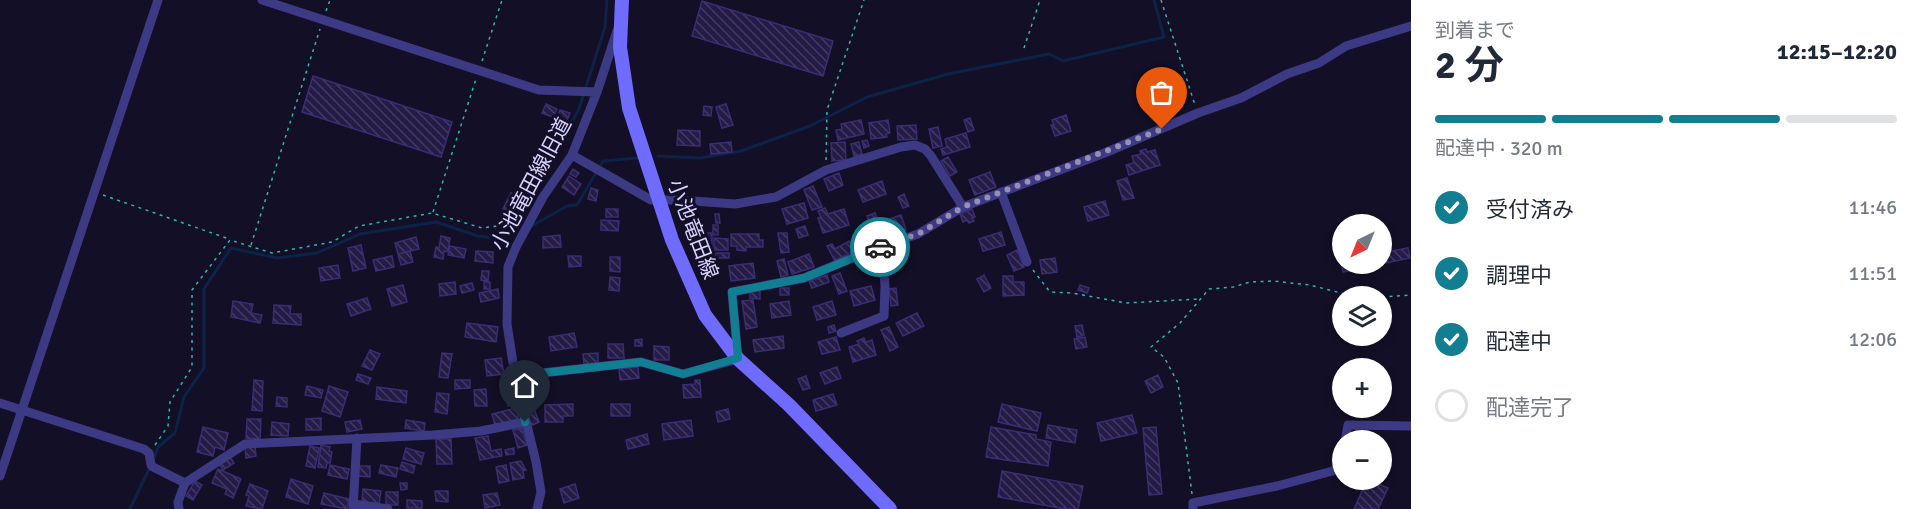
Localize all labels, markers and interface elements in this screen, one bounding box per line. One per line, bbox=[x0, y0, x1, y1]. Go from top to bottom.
text: 到着まで bbox=[1435, 18, 1515, 43]
text: 12:15–12:20 bbox=[1777, 38, 1897, 65]
text: 2 分 bbox=[1435, 41, 1504, 89]
pin bbox=[1136, 67, 1187, 129]
icon: bag bbox=[1145, 76, 1178, 109]
street label: 小池竜田線旧道 bbox=[485, 113, 577, 255]
text: 配達中 · 320 m bbox=[1435, 136, 1563, 161]
street label: 小池竜田線 bbox=[662, 175, 724, 283]
icon: check bbox=[1435, 191, 1468, 224]
text: 11:46 bbox=[1848, 195, 1897, 220]
text: 受付済み bbox=[1486, 196, 1574, 223]
north arrow bbox=[1332, 214, 1392, 274]
map controls bbox=[1332, 214, 1392, 490]
courier bbox=[850, 217, 910, 277]
icon: car bbox=[864, 231, 897, 264]
icon: check bbox=[1435, 257, 1468, 290]
text: 11:51 bbox=[1848, 261, 1897, 286]
text: 調理中 bbox=[1486, 262, 1552, 289]
button: layers bbox=[1332, 286, 1392, 346]
icon: check bbox=[1435, 323, 1468, 356]
text: 12:06 bbox=[1848, 327, 1897, 352]
text: 配達中 bbox=[1486, 328, 1552, 355]
button: + bbox=[1332, 358, 1392, 418]
pin bbox=[499, 360, 550, 422]
icon: home bbox=[508, 369, 541, 402]
text: 配達完了 bbox=[1486, 394, 1574, 421]
button: − bbox=[1332, 430, 1392, 490]

